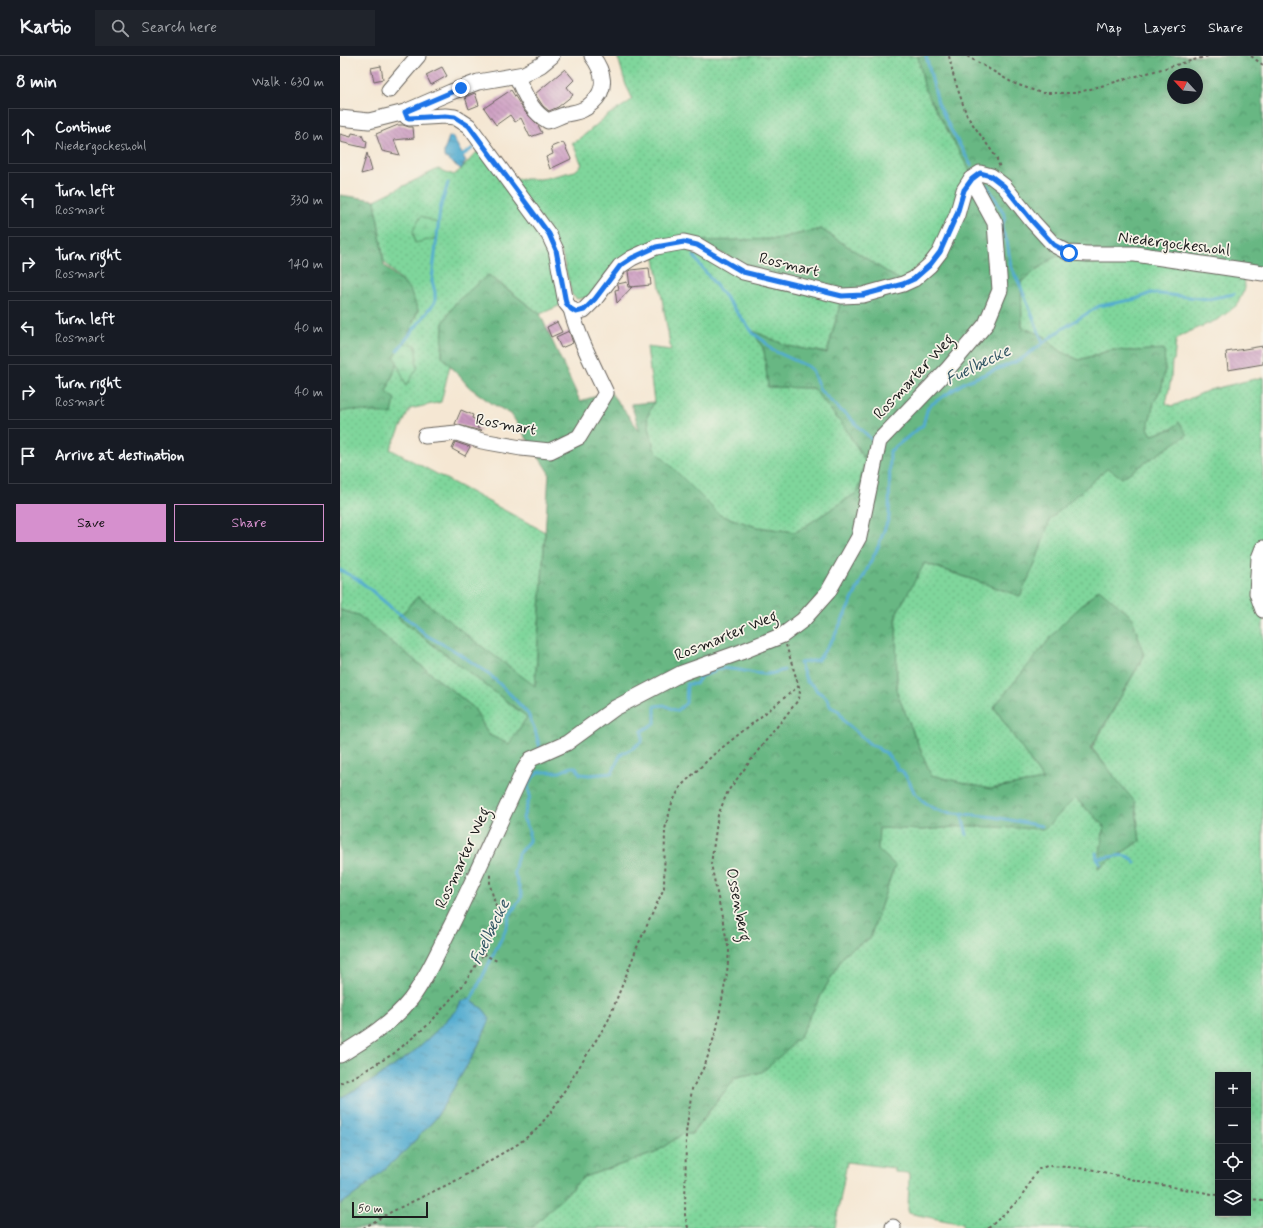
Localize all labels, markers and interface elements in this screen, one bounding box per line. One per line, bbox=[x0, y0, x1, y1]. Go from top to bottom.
search box bbox=[95, 10, 375, 46]
text: Kartio bbox=[20, 15, 71, 40]
icon: search bbox=[109, 17, 131, 39]
text: Search here bbox=[141, 18, 217, 38]
text: Map bbox=[1096, 19, 1122, 37]
text: Layers bbox=[1144, 19, 1186, 37]
text: Share bbox=[1208, 19, 1243, 37]
north arrow bbox=[1167, 68, 1203, 104]
text: 8 min bbox=[16, 71, 57, 93]
text: Walk · 630 m bbox=[252, 74, 324, 91]
route end bbox=[452, 79, 470, 97]
text: Continue bbox=[55, 118, 111, 138]
icon: ahead bbox=[17, 125, 39, 147]
text: 80 m bbox=[294, 128, 323, 145]
text: Niedergockeshohl bbox=[55, 138, 146, 155]
text: Turn left bbox=[55, 182, 115, 202]
icon: left bbox=[17, 189, 39, 211]
text: 330 m bbox=[290, 192, 323, 209]
text: Rosmart bbox=[55, 202, 105, 219]
street label: Niedergockeshohl bbox=[1117, 227, 1231, 261]
route start bbox=[1060, 244, 1078, 262]
text: Turn right bbox=[55, 246, 122, 266]
street label: Rosmart bbox=[757, 248, 821, 282]
icon: right bbox=[17, 253, 39, 275]
text: 140 m bbox=[288, 256, 323, 273]
text: Rosmart bbox=[55, 266, 105, 283]
text: Turn left bbox=[55, 310, 115, 330]
icon: left bbox=[17, 317, 39, 339]
text: 40 m bbox=[294, 320, 323, 337]
text: Rosmart bbox=[55, 330, 105, 347]
street label: Rosmarter Weg bbox=[869, 330, 960, 425]
water label: Fuelbecke bbox=[942, 340, 1015, 390]
text: Turn right bbox=[55, 374, 122, 394]
icon: right bbox=[17, 381, 39, 403]
text: 40 m bbox=[294, 384, 323, 401]
text: Rosmart bbox=[55, 394, 105, 411]
street label: Rosmart bbox=[474, 409, 538, 441]
icon: arrive bbox=[17, 445, 39, 467]
text: Arrive at destination bbox=[55, 446, 184, 466]
button: Save bbox=[16, 504, 166, 542]
button: Share bbox=[174, 504, 324, 542]
street label: Rosmarter Weg bbox=[671, 606, 781, 667]
street label: Rosmarter Weg bbox=[430, 804, 497, 912]
street label: Ossenberg bbox=[720, 866, 755, 944]
water label: Fuelbecke bbox=[465, 895, 515, 968]
map controls bbox=[1215, 1072, 1251, 1216]
button: + bbox=[1215, 1072, 1251, 1108]
button: − bbox=[1215, 1108, 1251, 1144]
button: locate bbox=[1215, 1144, 1251, 1180]
button: layers bbox=[1215, 1180, 1251, 1216]
scale bar bbox=[352, 1200, 428, 1219]
text: 50 m bbox=[358, 1202, 383, 1216]

